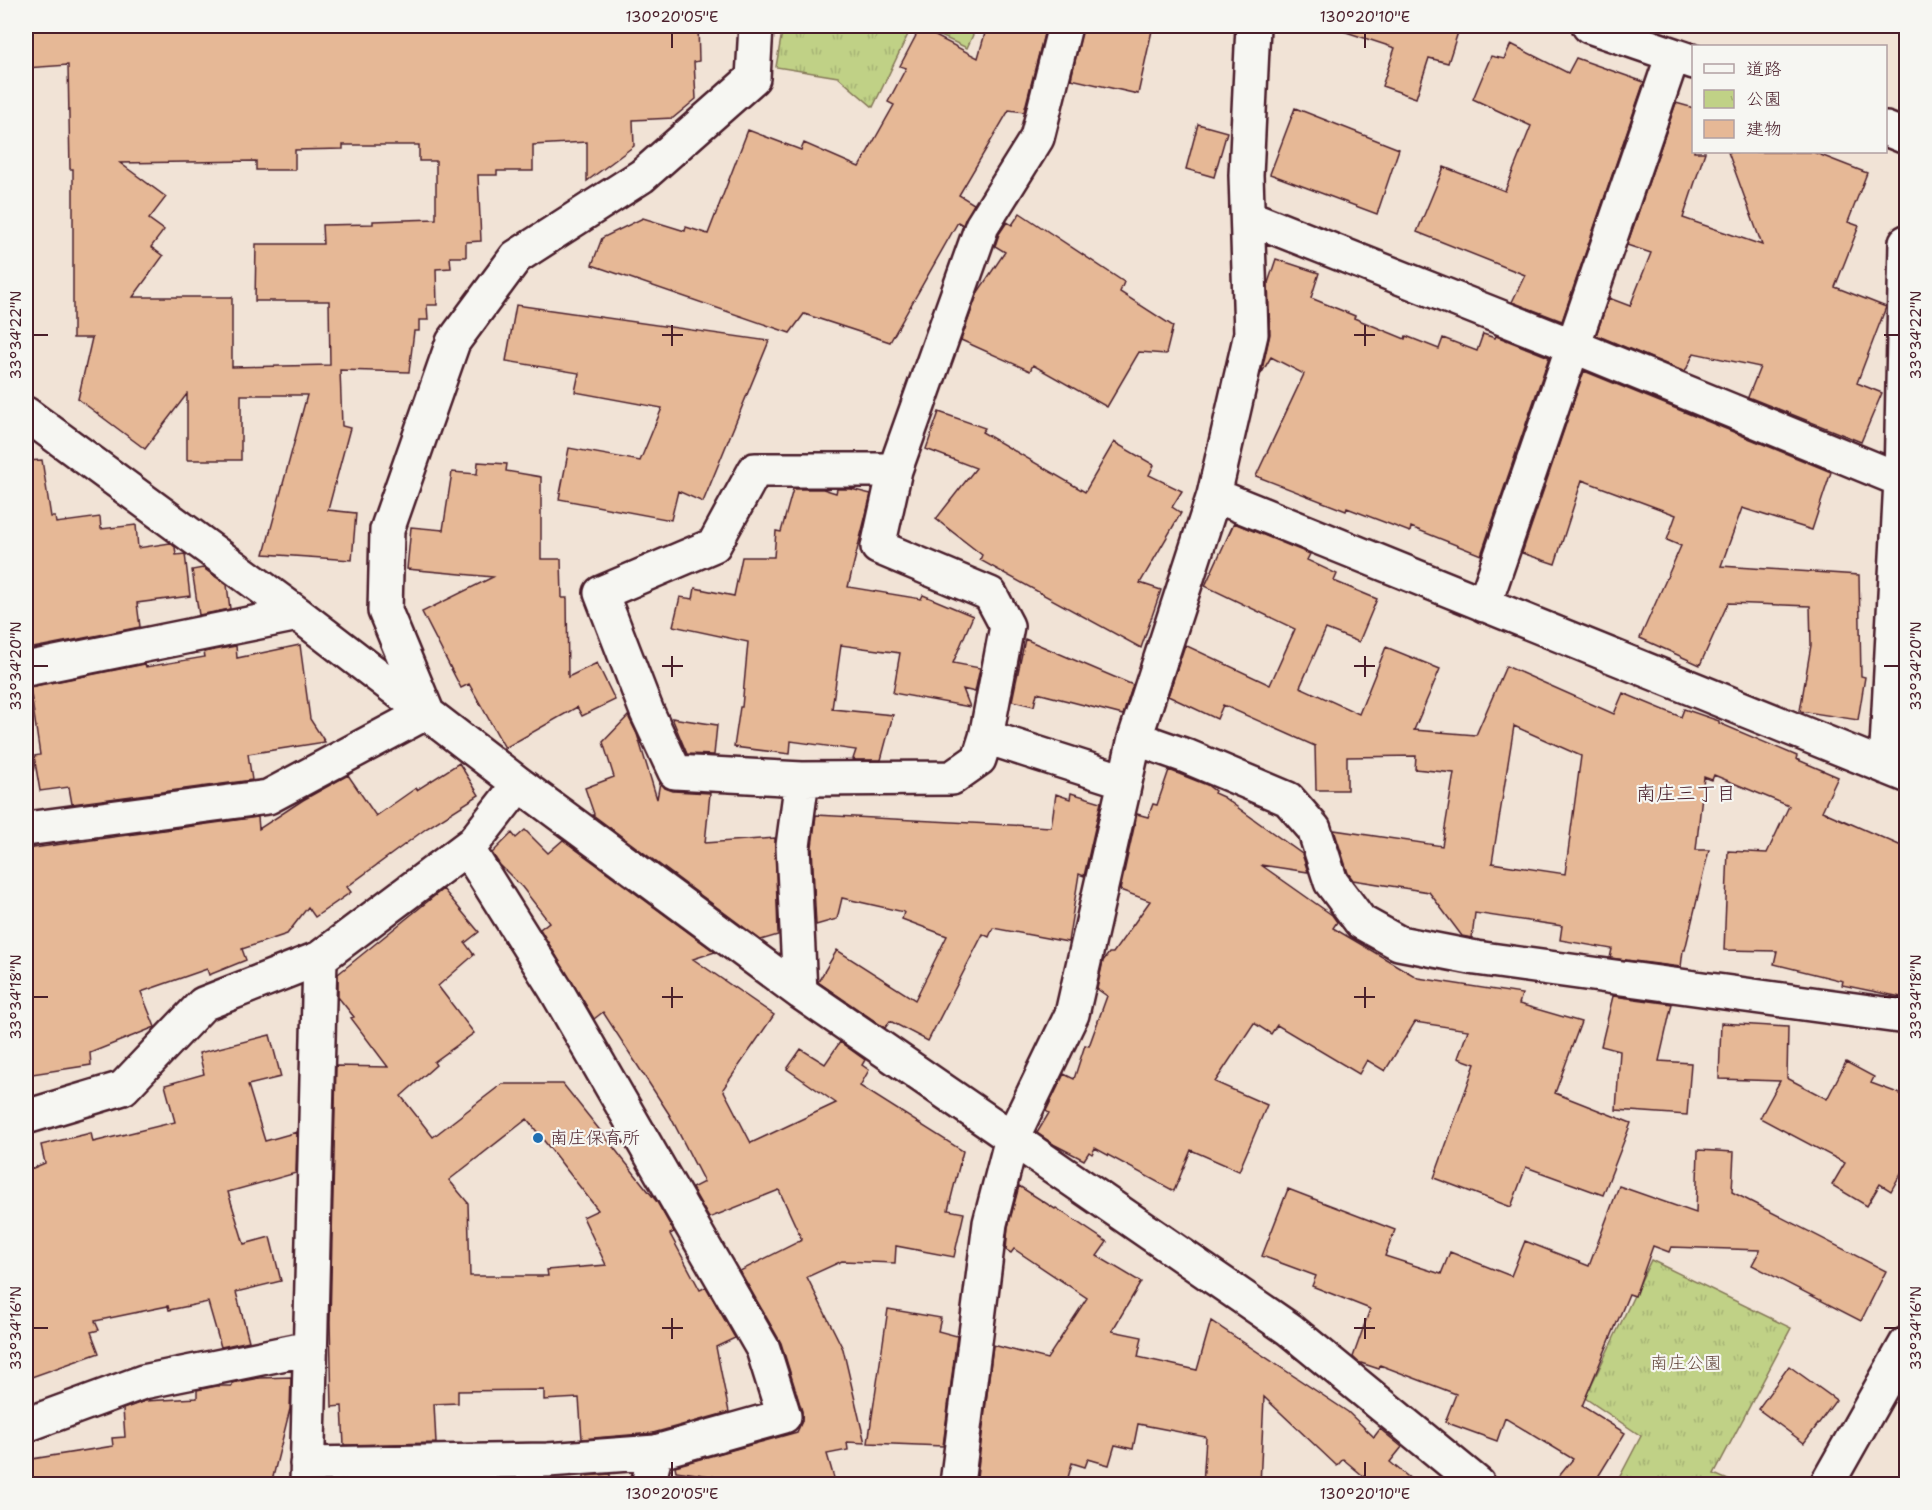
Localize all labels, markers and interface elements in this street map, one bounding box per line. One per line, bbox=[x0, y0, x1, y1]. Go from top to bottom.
text: 130°20'05"E bbox=[626, 7, 718, 27]
text: 130°20'10"E bbox=[1320, 7, 1410, 27]
legend bbox=[1692, 45, 1887, 153]
text: 道路 bbox=[1746, 57, 1782, 81]
text: 公園 bbox=[1746, 87, 1782, 111]
text: 建物 bbox=[1746, 117, 1782, 141]
text: 33°34'22"N bbox=[6, 291, 26, 379]
text: 33°34'22"N bbox=[1906, 291, 1926, 379]
text: 33°34'20"N bbox=[6, 621, 26, 711]
text: 33°34'20"N bbox=[1906, 621, 1926, 711]
district label: 南庄三丁目 bbox=[1636, 780, 1736, 806]
text: 33°34'18"N bbox=[6, 954, 26, 1040]
text: 33°34'18"N bbox=[1906, 954, 1926, 1040]
place label: 南庄保育所 bbox=[550, 1126, 640, 1150]
marker: 南庄保育所 bbox=[531, 1131, 545, 1145]
text: 33°34'16"N bbox=[6, 1286, 26, 1370]
text: 33°34'16"N bbox=[1906, 1286, 1926, 1370]
park label: 南庄公園 bbox=[1650, 1351, 1722, 1375]
text: 130°20'05"E bbox=[626, 1484, 718, 1504]
text: 130°20'10"E bbox=[1320, 1484, 1410, 1504]

